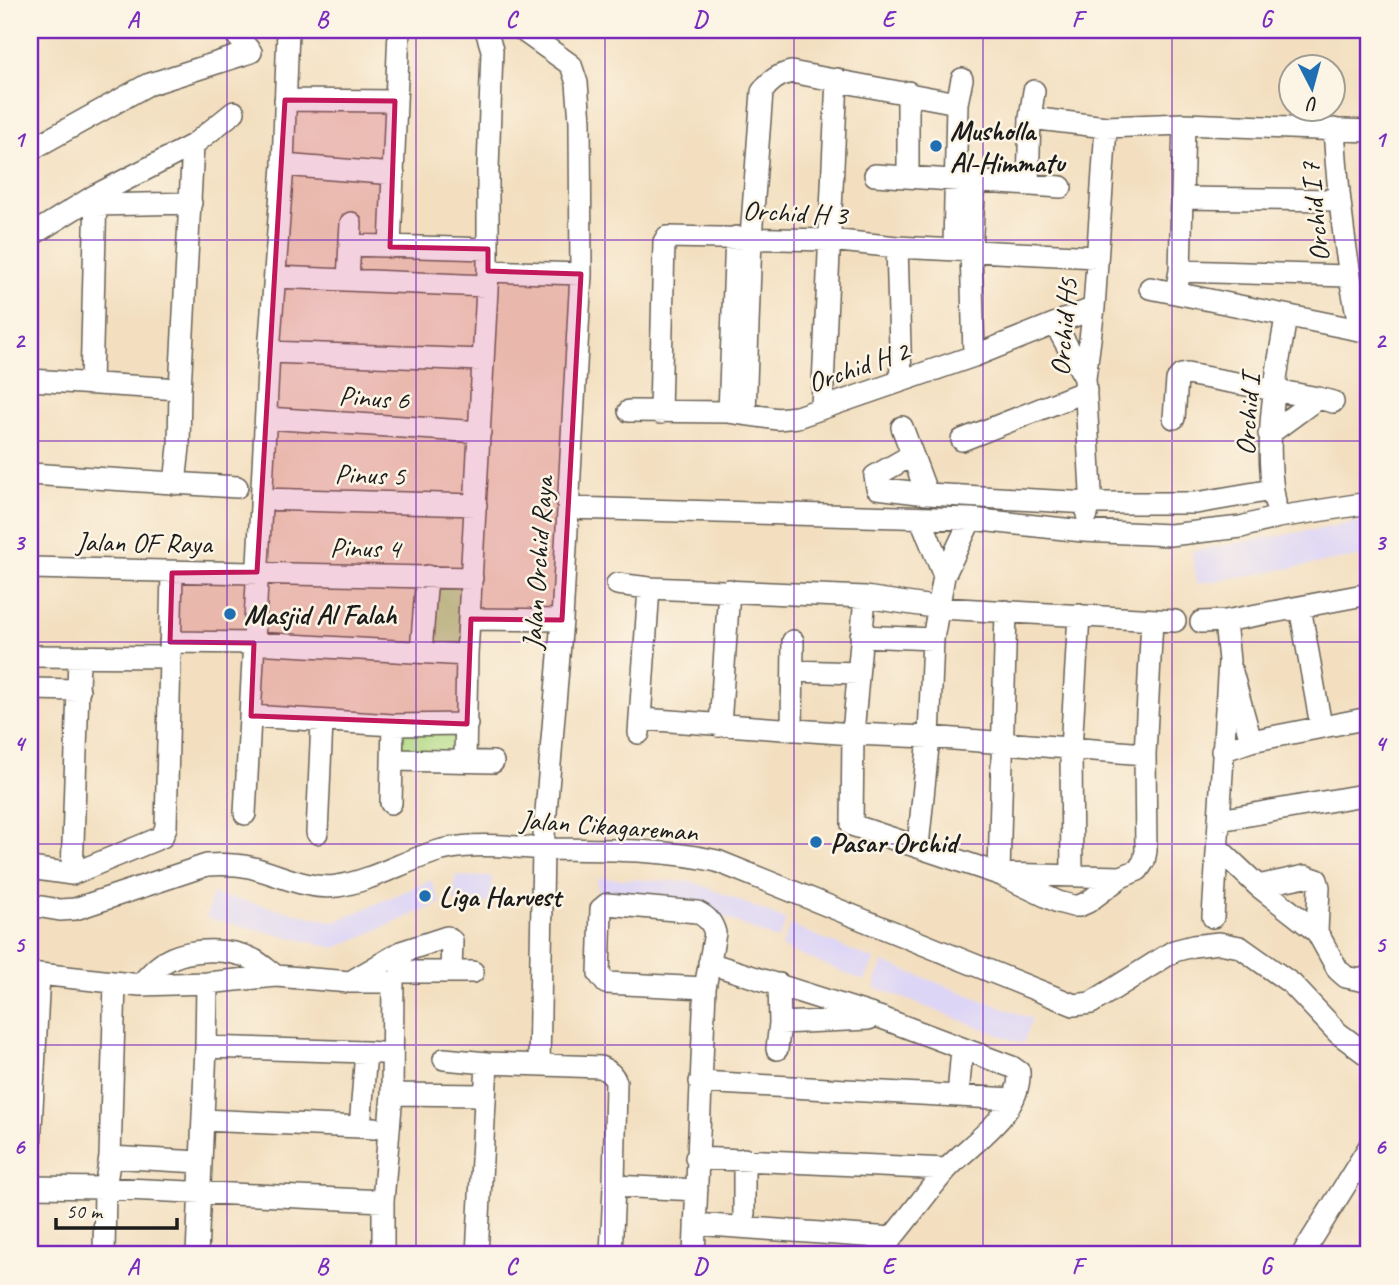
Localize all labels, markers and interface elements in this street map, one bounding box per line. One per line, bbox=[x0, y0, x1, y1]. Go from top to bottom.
text: A bbox=[127, 5, 141, 34]
text: B bbox=[316, 5, 330, 34]
text: C bbox=[506, 5, 520, 34]
text: D bbox=[693, 5, 709, 34]
text: E bbox=[882, 5, 898, 34]
text: F bbox=[1072, 5, 1088, 34]
text: G bbox=[1260, 5, 1275, 34]
north arrow bbox=[1276, 52, 1346, 122]
text: U bbox=[1304, 91, 1319, 117]
place label: Musholla Al-Himmatu bbox=[950, 113, 1067, 180]
text: 1 bbox=[14, 125, 27, 154]
text: 1 bbox=[1375, 125, 1388, 154]
marker: Musholla Al-Himmatu bbox=[928, 138, 944, 154]
street label: Orchid I 7 bbox=[1292, 159, 1337, 264]
street label: Orchid H 3 bbox=[742, 192, 851, 233]
street label: Orchid H5 bbox=[1042, 275, 1085, 377]
text: 2 bbox=[14, 326, 27, 355]
text: 2 bbox=[1375, 326, 1388, 355]
street label: Orchid H 2 bbox=[803, 332, 916, 400]
street label: Orchid I bbox=[1227, 368, 1268, 457]
street label: Pinus 6 bbox=[338, 378, 412, 418]
street label: Pinus 5 bbox=[334, 456, 407, 493]
street label: Jalan Orchid Raya bbox=[514, 473, 561, 652]
street label: Jalan OF Raya bbox=[74, 524, 214, 561]
text: 3 bbox=[14, 528, 27, 557]
text: 3 bbox=[1375, 528, 1388, 557]
street label: Pinus 4 bbox=[329, 529, 403, 566]
place label: Masjid Al Falah bbox=[244, 597, 397, 632]
marker: Masjid Al Falah bbox=[222, 606, 238, 622]
text: 4 bbox=[14, 729, 27, 758]
text: 4 bbox=[1375, 729, 1388, 758]
street label: Jalan Cikagareman bbox=[517, 802, 700, 849]
place label: Pasar Orchid bbox=[830, 825, 961, 860]
marker: Pasar Orchid bbox=[808, 834, 824, 850]
place label: Liga Harvest bbox=[439, 879, 564, 914]
marker: Liga Harvest bbox=[417, 888, 433, 904]
text: 5 bbox=[14, 930, 26, 959]
text: 5 bbox=[1375, 930, 1387, 959]
text: 6 bbox=[14, 1132, 27, 1161]
text: 6 bbox=[1375, 1132, 1388, 1161]
scale bar bbox=[56, 1187, 177, 1231]
text: 50 m bbox=[66, 1198, 104, 1224]
text: A bbox=[127, 1252, 141, 1281]
text: B bbox=[316, 1252, 330, 1281]
text: C bbox=[506, 1252, 520, 1281]
text: D bbox=[693, 1252, 709, 1281]
text: E bbox=[882, 1252, 898, 1281]
text: F bbox=[1072, 1252, 1088, 1281]
text: G bbox=[1260, 1252, 1275, 1281]

